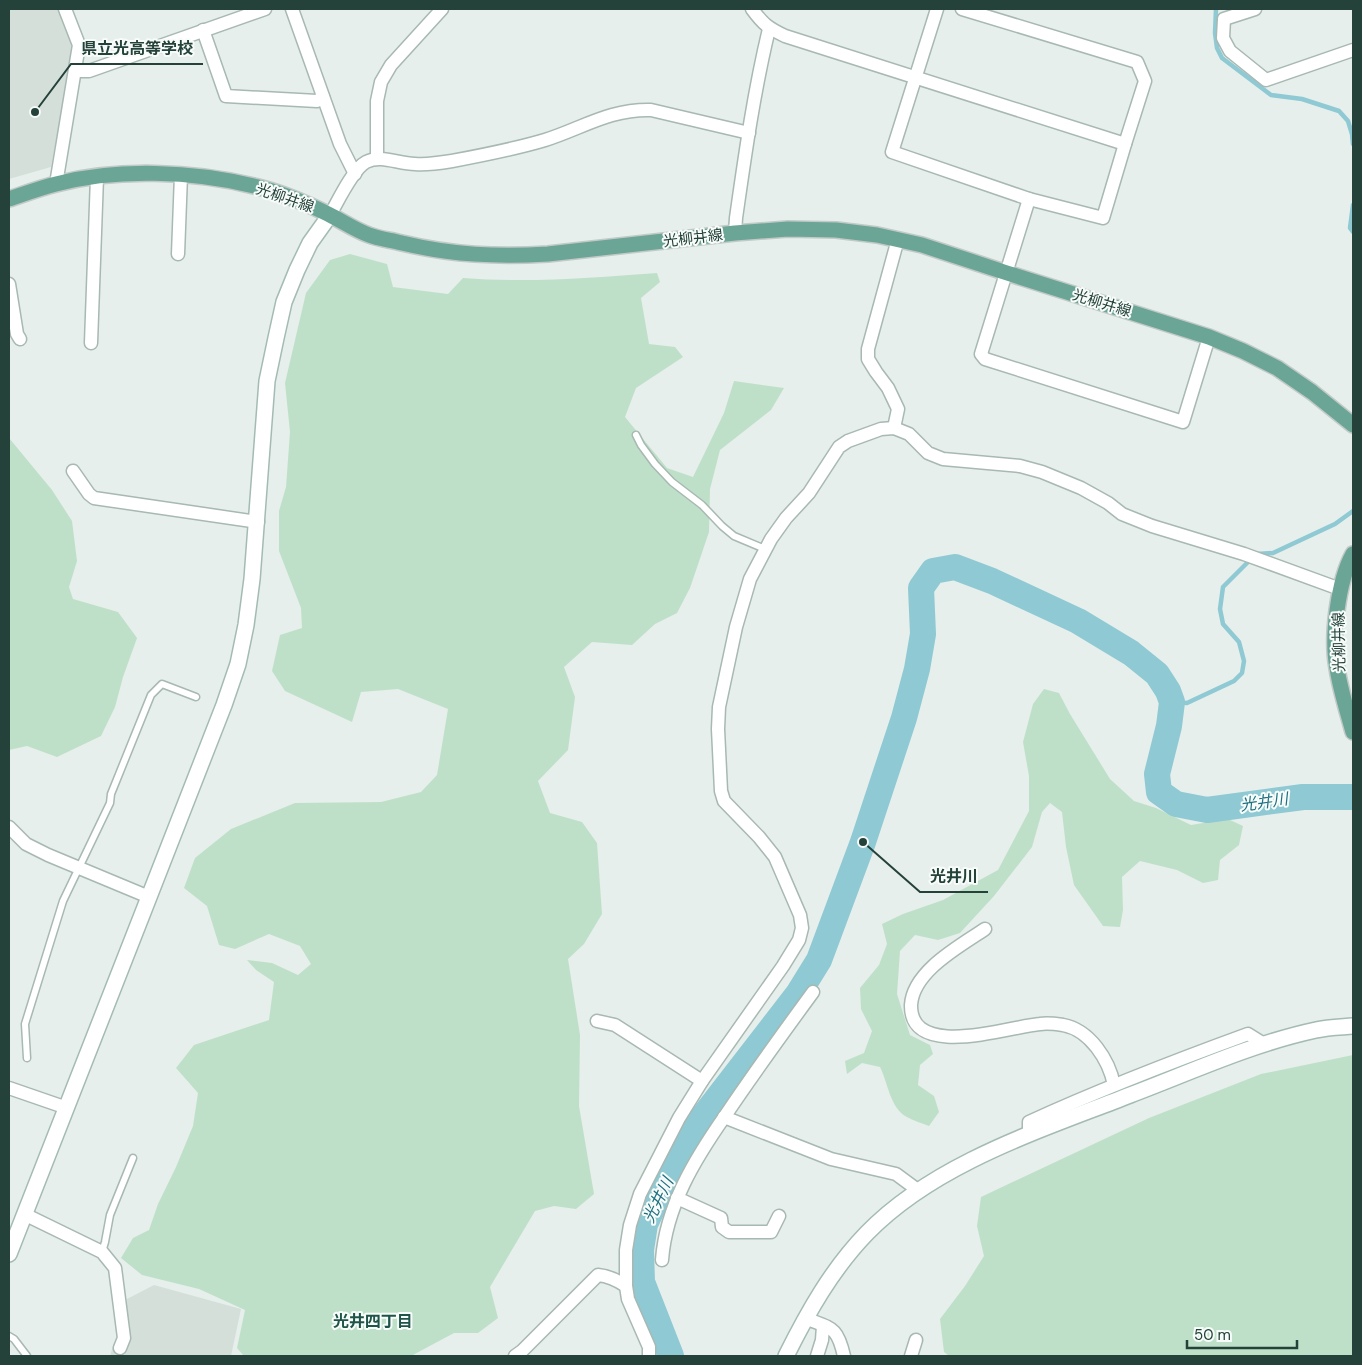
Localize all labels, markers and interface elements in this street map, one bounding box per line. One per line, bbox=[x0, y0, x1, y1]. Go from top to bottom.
callout: 県立光高等学校 bbox=[71, 33, 203, 64]
text: 県立光高等学校 bbox=[81, 38, 193, 59]
street label: 光柳井線 bbox=[253, 179, 317, 217]
street label: 光柳井線 bbox=[662, 224, 724, 252]
street label: 光柳井線 bbox=[1070, 285, 1134, 321]
street label: 光柳井線 bbox=[1328, 612, 1350, 672]
water label: 光井川 bbox=[1239, 788, 1291, 816]
callout: 光井川 bbox=[920, 861, 988, 892]
text: 光井川 bbox=[930, 866, 978, 887]
water label: 光井川 bbox=[638, 1172, 679, 1226]
district label: 光井四丁目 bbox=[333, 1311, 413, 1332]
scale bar bbox=[1187, 1318, 1297, 1350]
text: 50 m bbox=[1194, 1325, 1231, 1345]

